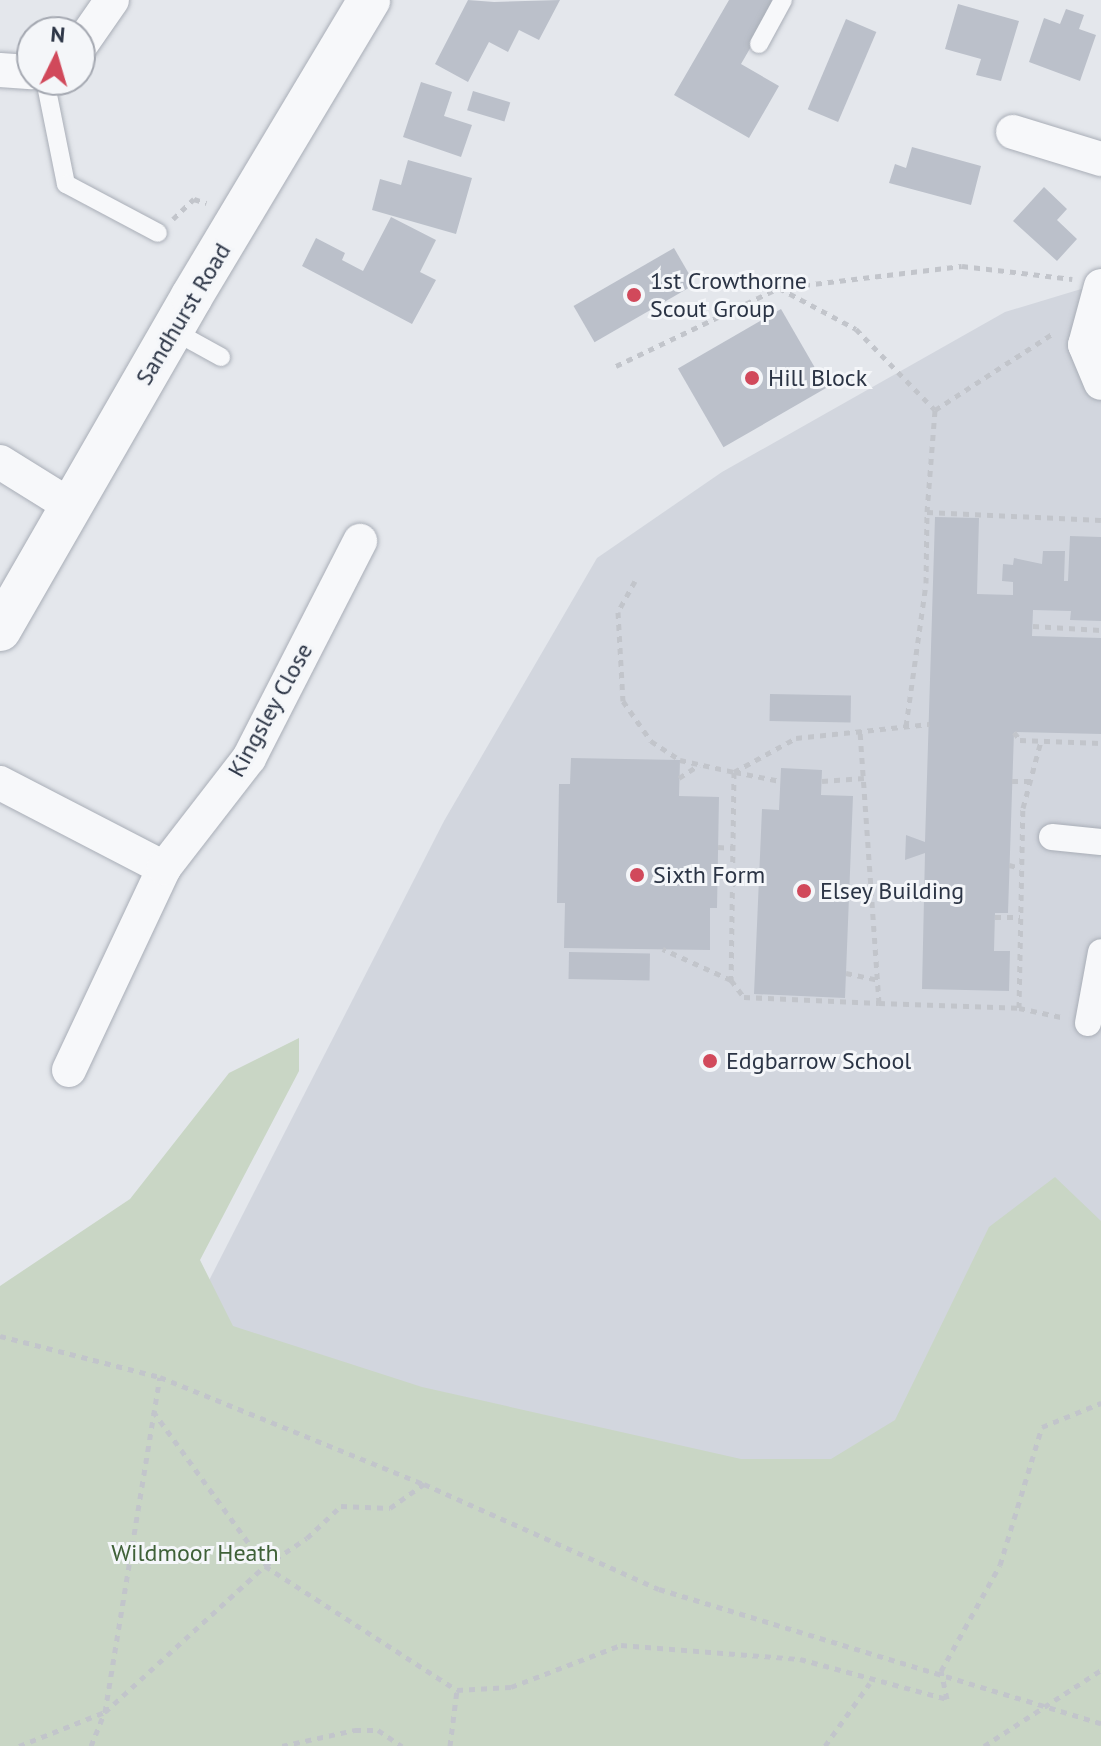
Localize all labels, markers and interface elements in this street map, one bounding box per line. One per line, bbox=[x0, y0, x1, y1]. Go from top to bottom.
north arrow bbox=[16, 16, 96, 96]
text: N bbox=[49, 20, 66, 49]
street label: Sandhurst Road bbox=[129, 238, 237, 390]
place label: 1st Crowthorne Scout Group bbox=[650, 267, 807, 323]
marker: 1st Crowthorne Scout Group bbox=[625, 286, 643, 304]
place label: Hill Block bbox=[768, 364, 867, 392]
marker: Hill Block bbox=[743, 369, 761, 387]
street label: Kingsley Close bbox=[221, 638, 319, 782]
place label: Sixth Form bbox=[653, 861, 765, 889]
marker: Sixth Form bbox=[628, 866, 646, 884]
place label: Elsey Building bbox=[820, 877, 965, 905]
marker: Elsey Building bbox=[795, 882, 813, 900]
place label: Edgbarrow School bbox=[726, 1047, 912, 1075]
marker: Edgbarrow School bbox=[701, 1052, 719, 1070]
park label: Wildmoor Heath bbox=[111, 1539, 279, 1567]

